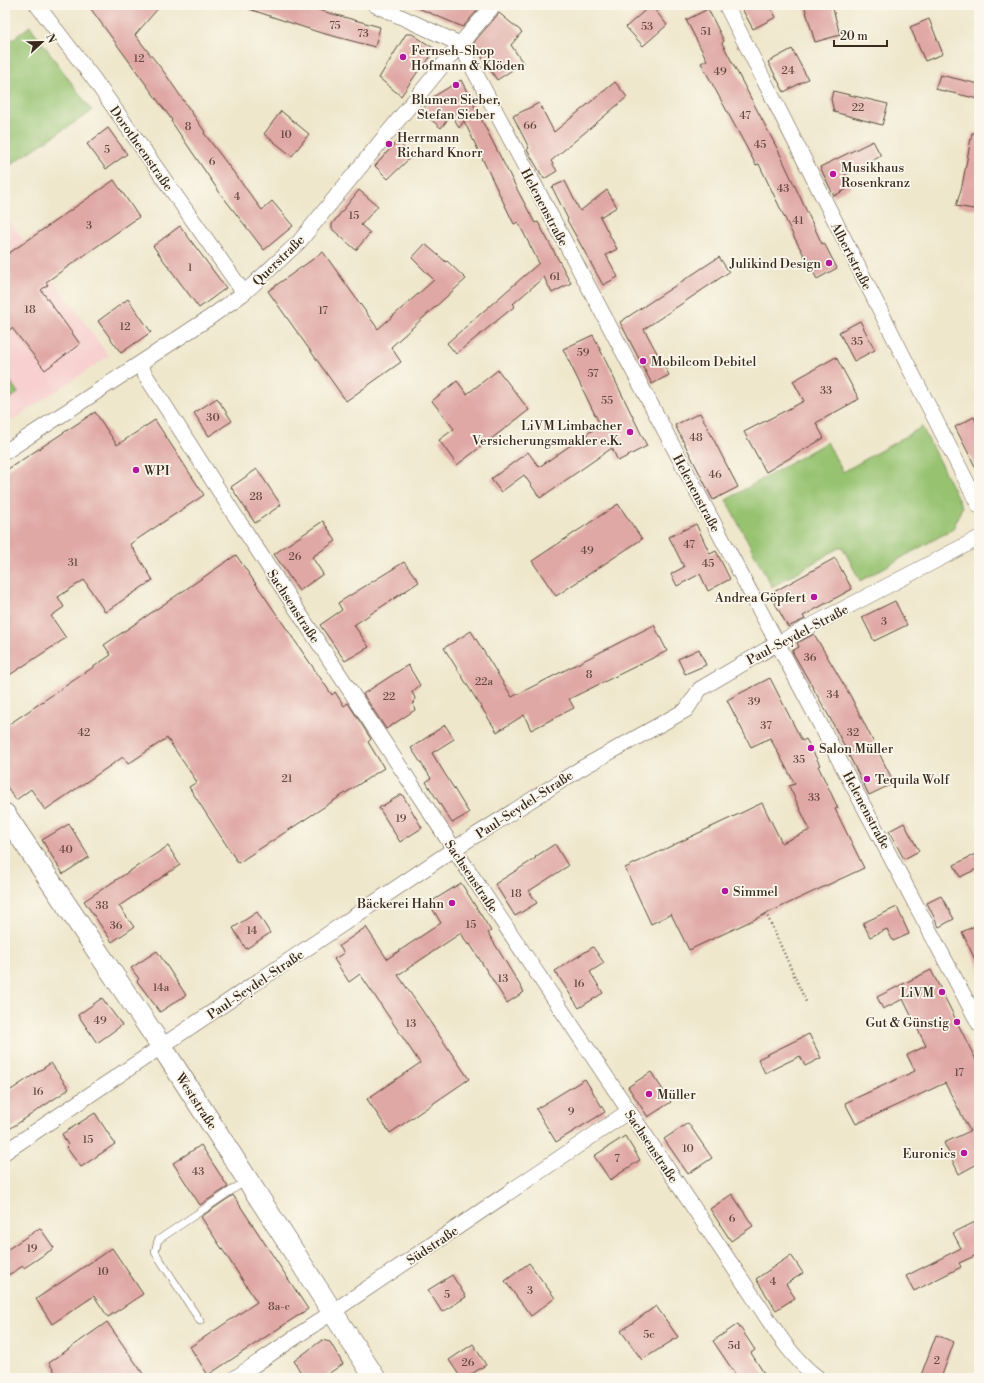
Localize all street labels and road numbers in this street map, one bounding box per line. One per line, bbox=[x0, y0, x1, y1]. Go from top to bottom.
street label: Dorotheenstraße bbox=[106, 103, 177, 194]
street label: Helenenstraße bbox=[517, 166, 572, 250]
street label: Albertstraße bbox=[827, 219, 875, 293]
street label: Querstraße bbox=[249, 232, 308, 289]
street label: Helenenstraße bbox=[669, 452, 724, 536]
street label: Sachsenstraße bbox=[263, 567, 323, 647]
street label: Paul-Seydel-Straße bbox=[744, 601, 851, 668]
street label: Paul-Seydel-Straße bbox=[473, 767, 577, 842]
street label: Helenenstraße bbox=[839, 769, 894, 853]
street label: Sachsenstraße bbox=[441, 837, 502, 916]
street label: Paul-Seydel-Straße bbox=[204, 946, 307, 1023]
street label: Weststraße bbox=[171, 1069, 221, 1133]
street label: Sachsenstraße bbox=[621, 1107, 682, 1186]
street label: Südstraße bbox=[404, 1223, 462, 1269]

